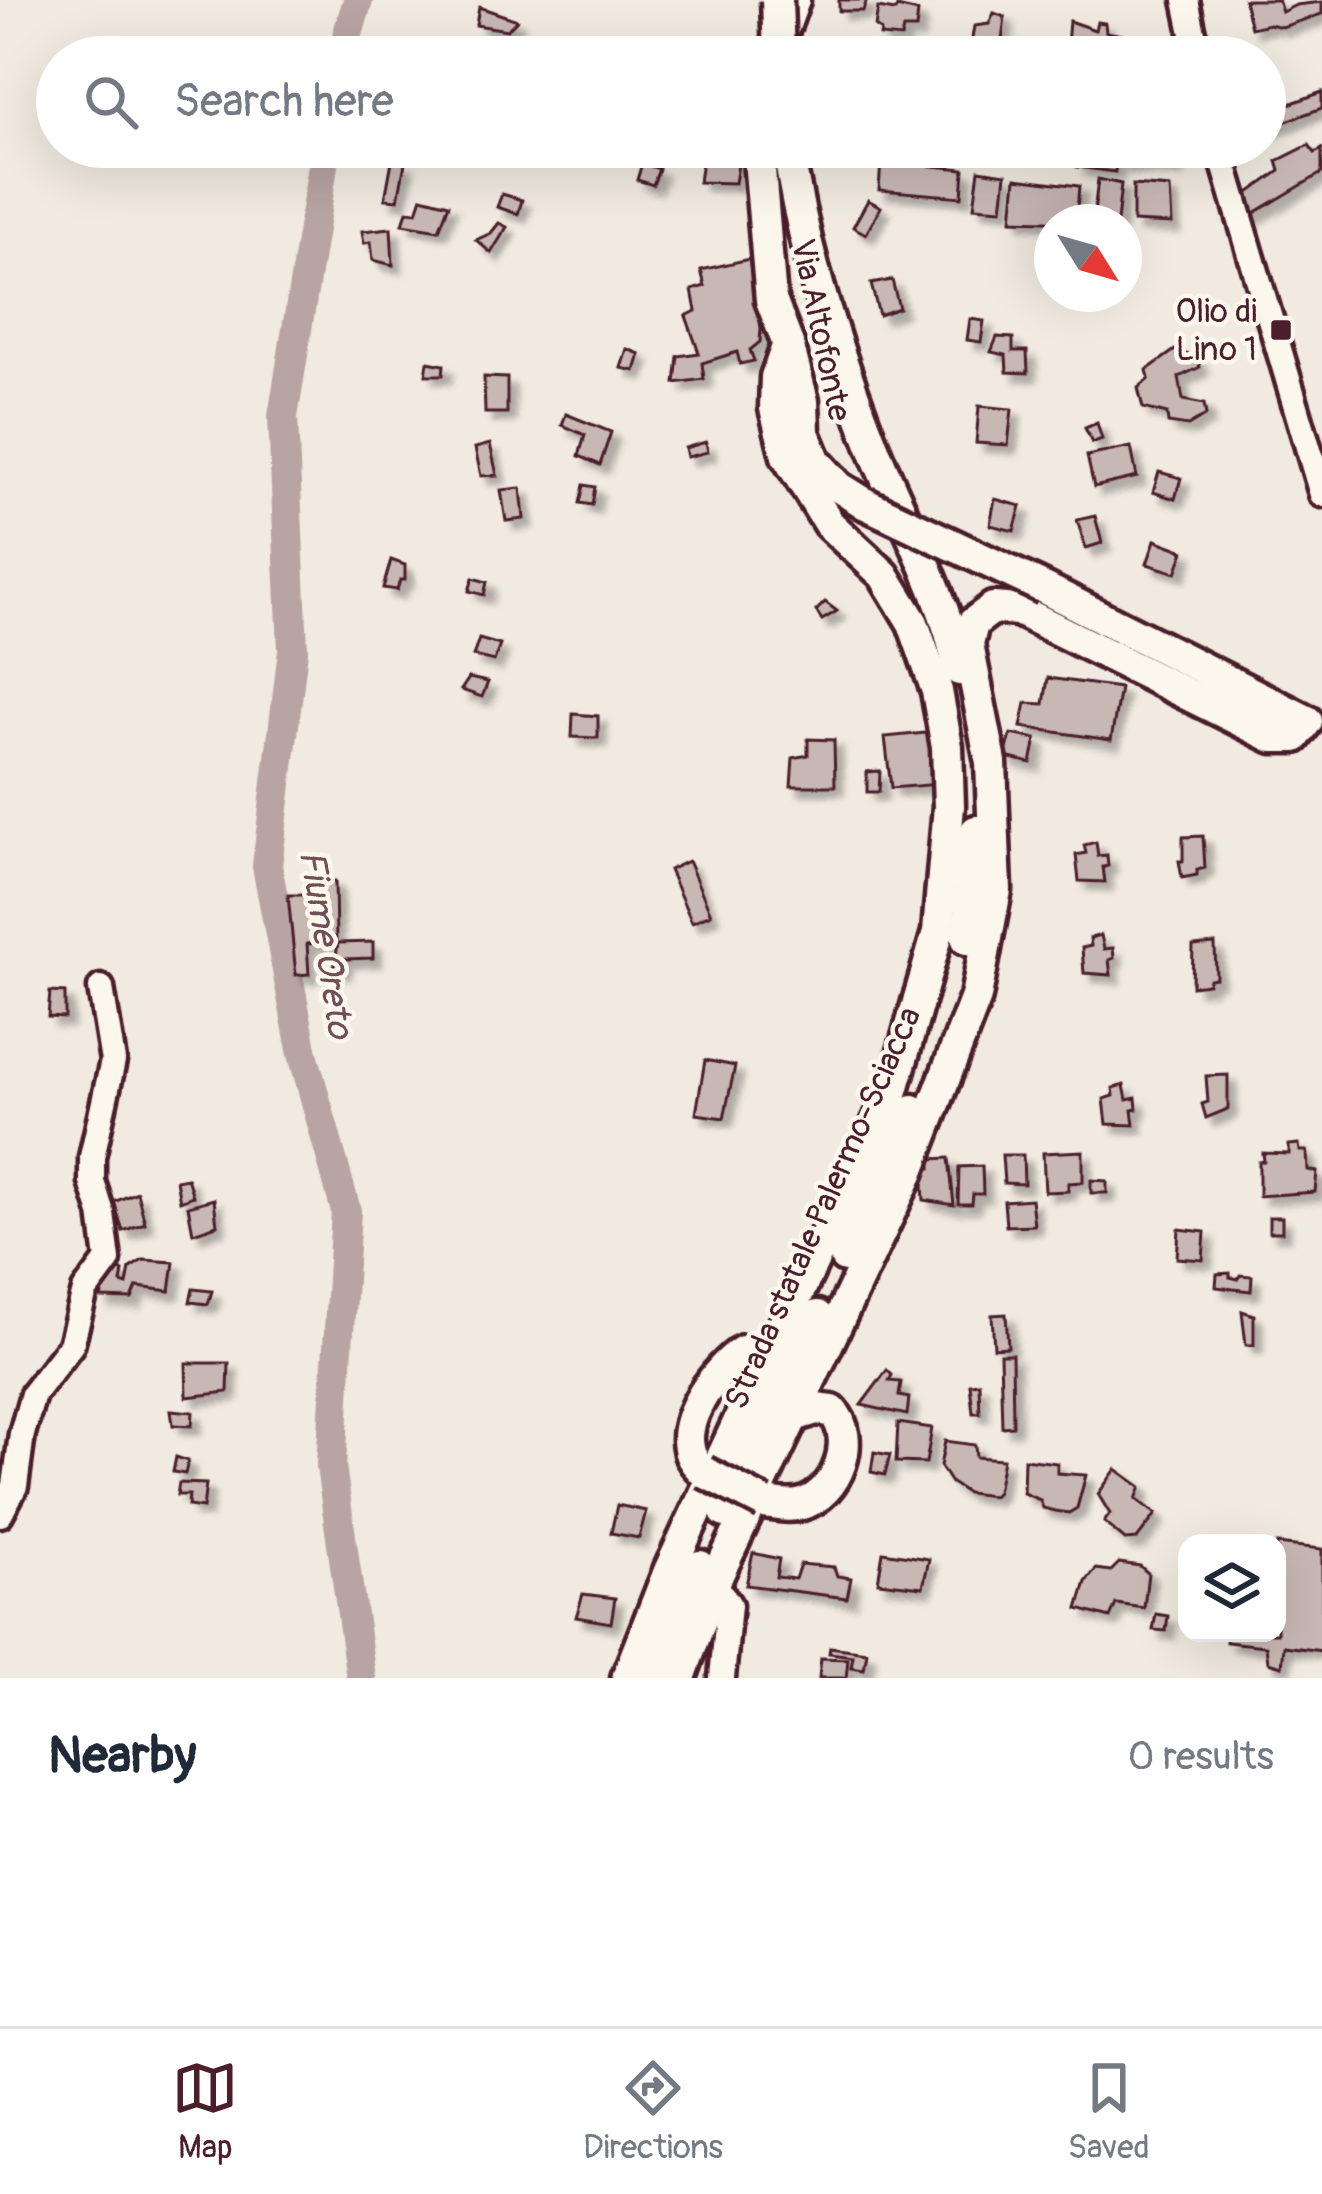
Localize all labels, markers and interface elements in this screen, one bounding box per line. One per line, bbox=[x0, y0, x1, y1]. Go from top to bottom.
search box bbox=[36, 36, 1286, 168]
icon: search bbox=[78, 69, 144, 135]
text: Search here bbox=[174, 74, 394, 130]
north arrow bbox=[1034, 204, 1142, 312]
street label: Via Altofonte bbox=[782, 235, 860, 425]
place label: Olio di Lino 1 bbox=[1175, 291, 1257, 370]
marker: Olio di Lino 1 bbox=[1268, 317, 1294, 343]
water label: Fiume Oreto bbox=[289, 847, 363, 1044]
street label: Strada statale Palermo-Sciacca bbox=[716, 1001, 930, 1415]
map controls bbox=[1178, 1534, 1286, 1642]
button: layers bbox=[1178, 1534, 1286, 1642]
text: Nearby bbox=[48, 1724, 196, 1788]
text: 0 results bbox=[1128, 1732, 1274, 1781]
tab: Map bbox=[172, 2055, 238, 2168]
tab: Directions bbox=[583, 2055, 723, 2168]
tab: Saved bbox=[1068, 2055, 1150, 2168]

